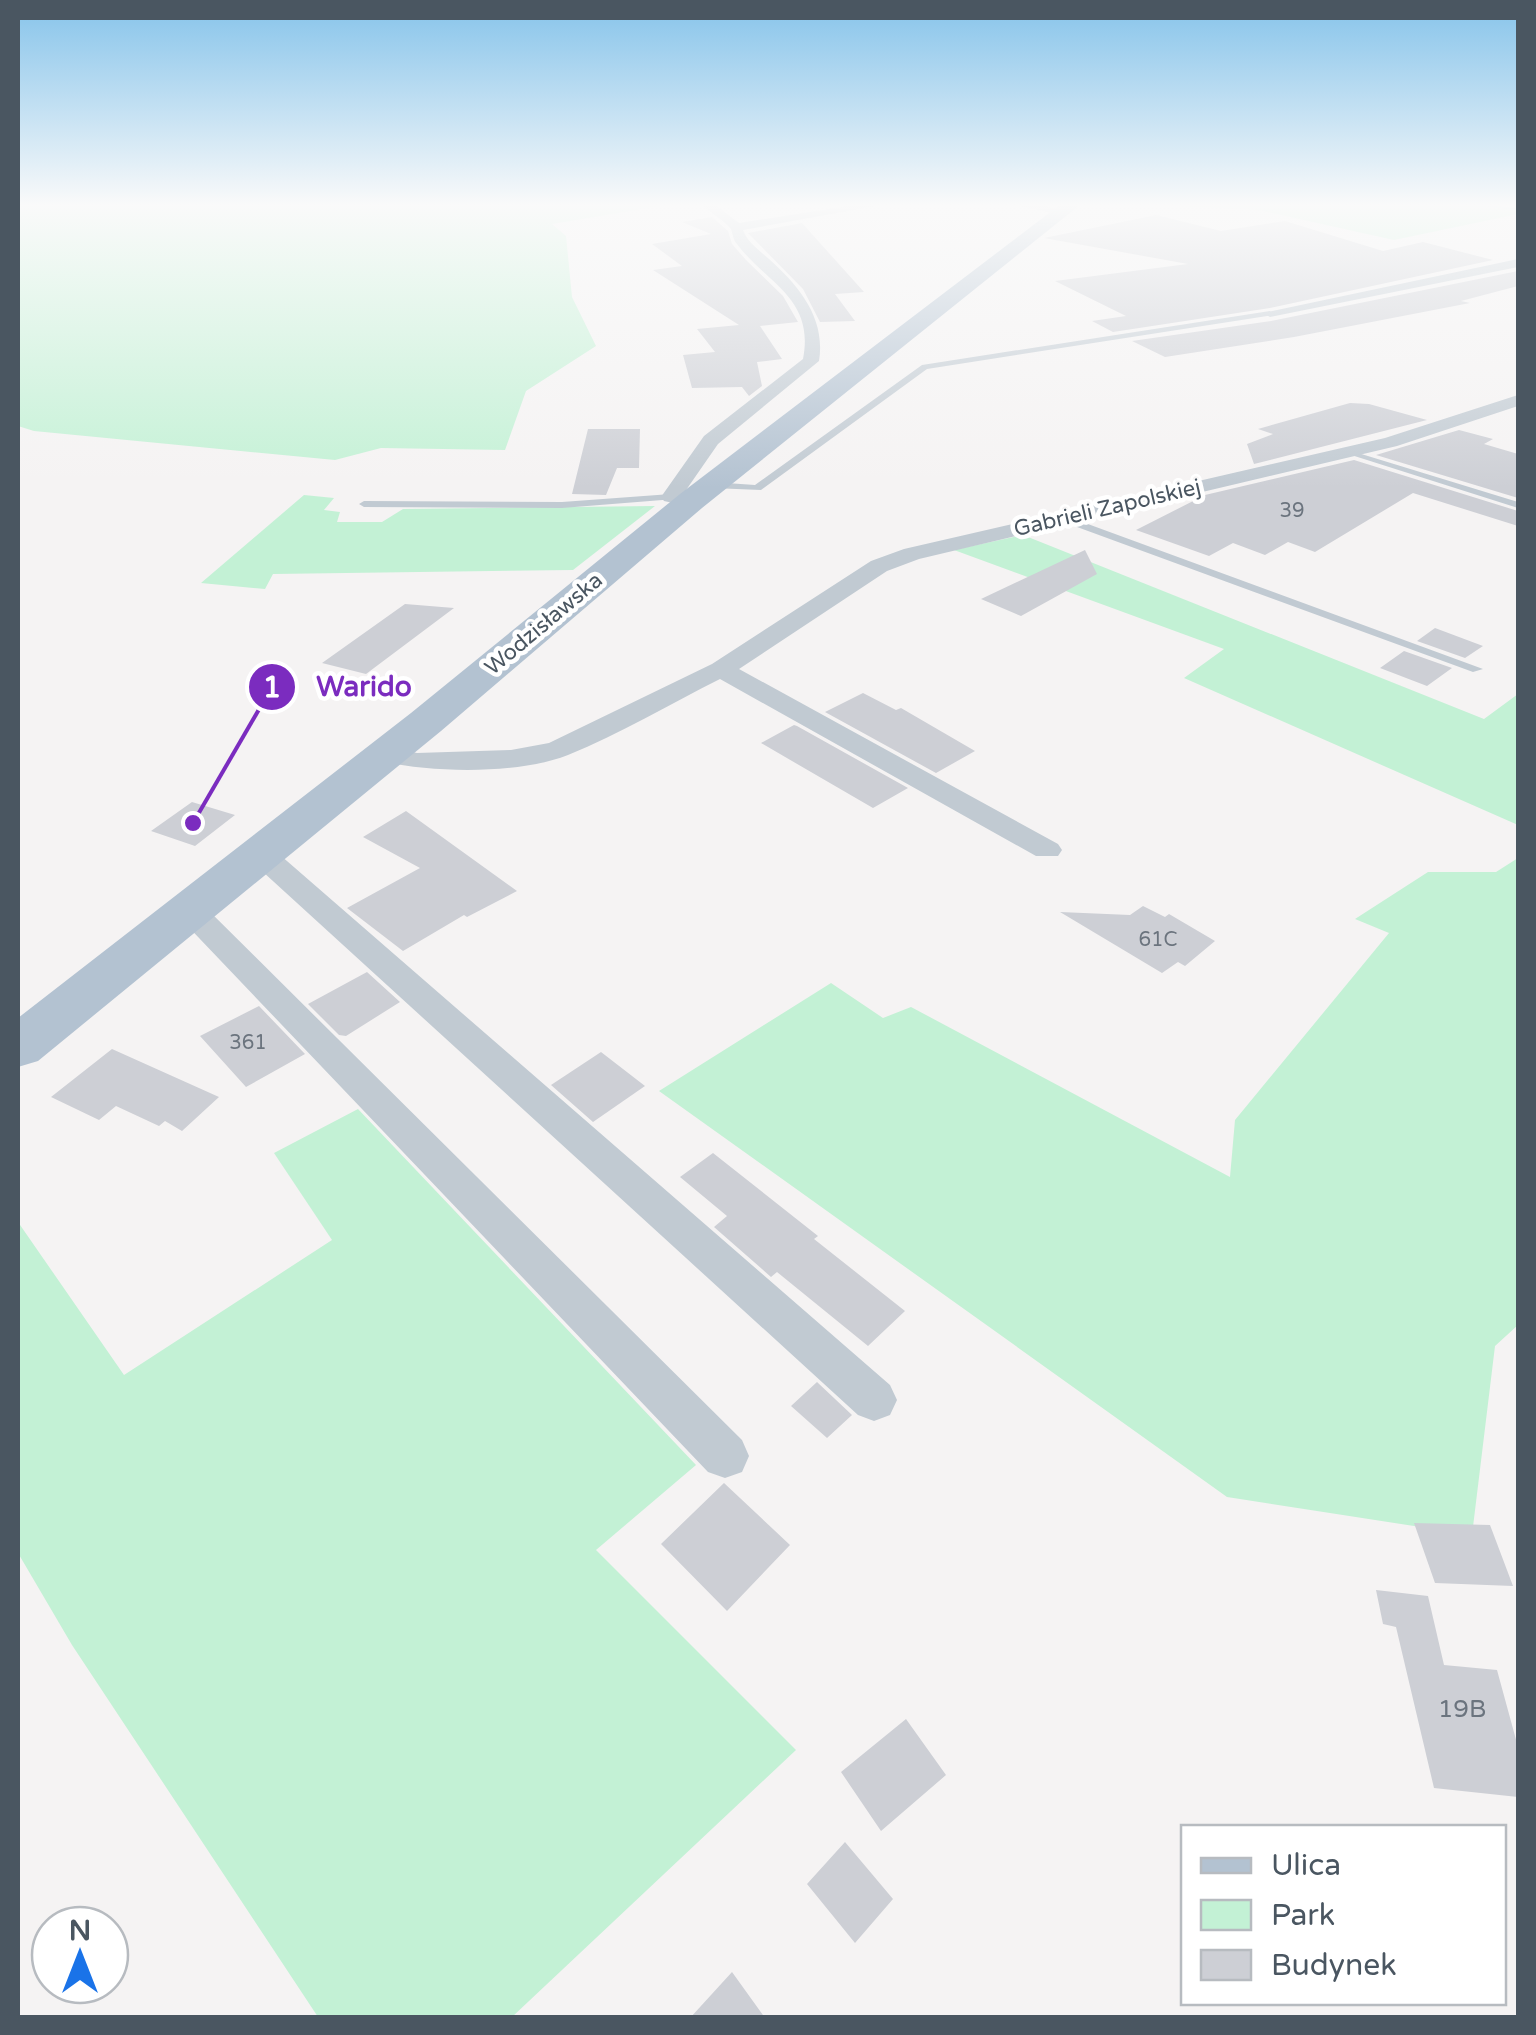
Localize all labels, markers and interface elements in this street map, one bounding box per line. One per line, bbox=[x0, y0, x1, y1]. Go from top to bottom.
street label: Gabrieli Zapolskiej bbox=[1011, 474, 1203, 542]
house number: 39 bbox=[1279, 499, 1305, 523]
street label: Wodzisławska bbox=[480, 567, 608, 680]
callout: Warido bbox=[247, 658, 432, 716]
text: 1 bbox=[263, 669, 281, 706]
text: Warido bbox=[316, 670, 412, 704]
house number: 61C bbox=[1138, 928, 1178, 952]
house number: 361 bbox=[229, 1031, 267, 1055]
house number: 19B bbox=[1438, 1694, 1486, 1724]
legend bbox=[1181, 1825, 1506, 2005]
text: Ulica bbox=[1271, 1847, 1341, 1884]
text: Park bbox=[1271, 1897, 1335, 1934]
north arrow bbox=[30, 1905, 130, 2005]
text: N bbox=[69, 1914, 91, 1948]
text: Budynek bbox=[1271, 1947, 1397, 1984]

